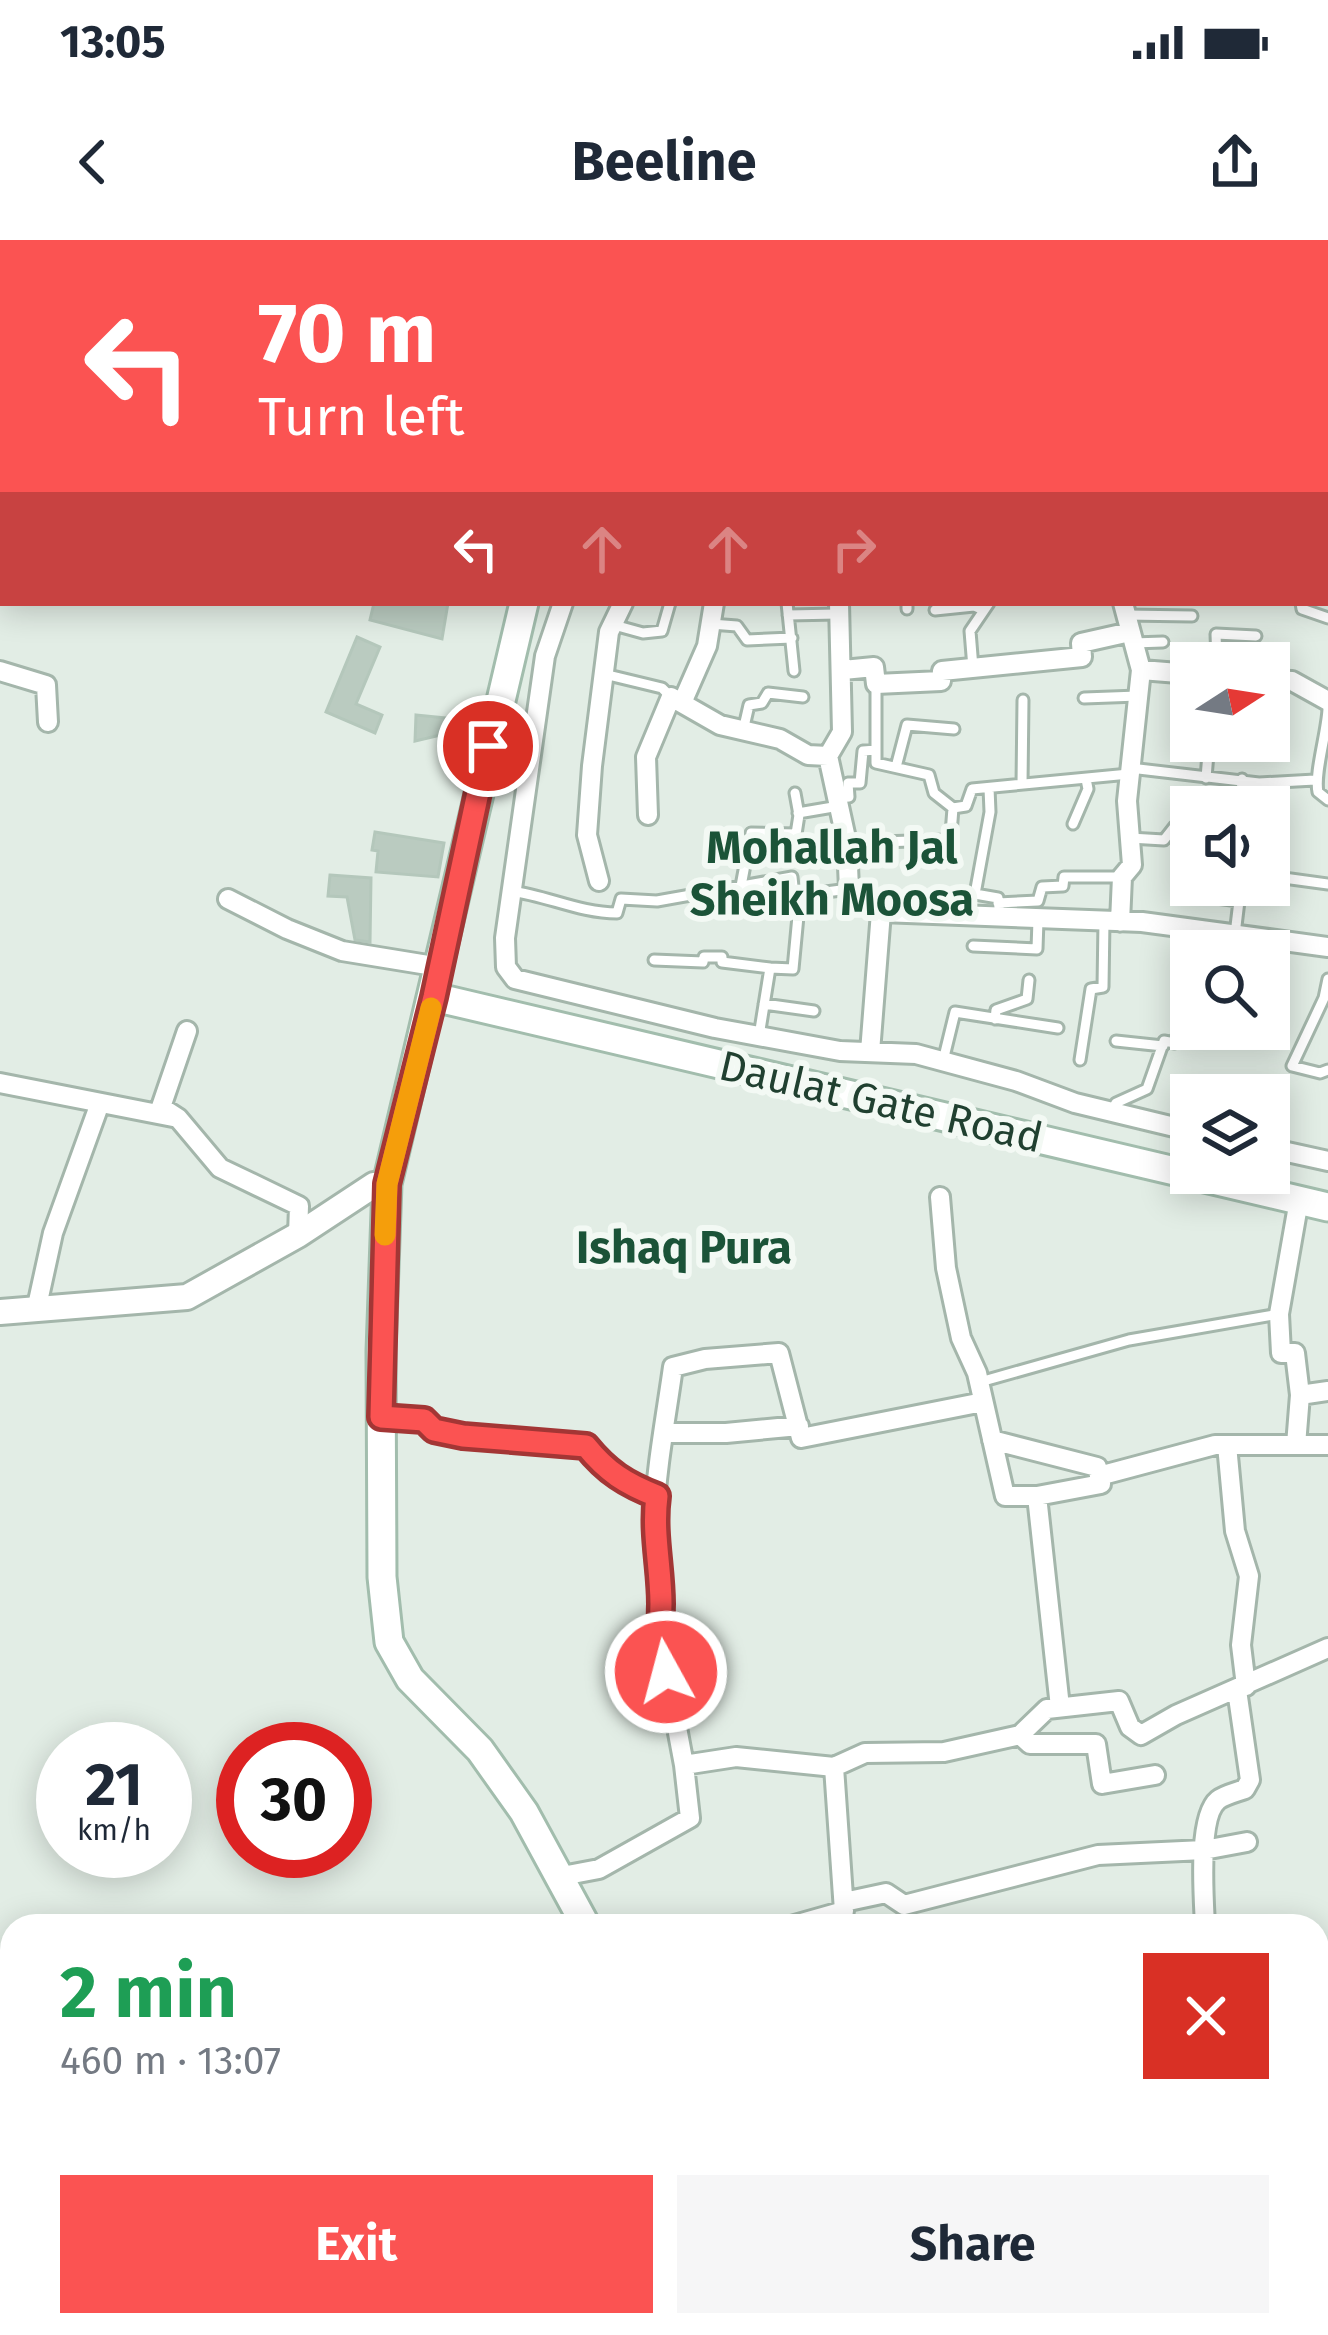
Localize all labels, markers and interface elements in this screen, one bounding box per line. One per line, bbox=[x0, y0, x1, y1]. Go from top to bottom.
text: 13:05 bbox=[60, 15, 166, 69]
icon: back bbox=[60, 129, 126, 195]
icon: share bbox=[1202, 129, 1268, 195]
text: Beeline bbox=[571, 130, 757, 194]
text: 70 m bbox=[258, 283, 436, 384]
icon: left bbox=[60, 288, 216, 444]
text: Turn left bbox=[258, 385, 465, 449]
icon: left bbox=[443, 516, 509, 582]
icon: ahead bbox=[569, 516, 635, 582]
icon: ahead bbox=[695, 516, 761, 582]
icon: right bbox=[821, 516, 887, 582]
north arrow bbox=[1170, 642, 1290, 762]
map controls bbox=[1170, 642, 1290, 1194]
pin bbox=[437, 695, 539, 797]
icon: arrive bbox=[455, 713, 521, 779]
button: sound bbox=[1170, 786, 1290, 906]
district label: Mohallah Jal Sheikh Moosa bbox=[690, 821, 974, 927]
button: search bbox=[1170, 930, 1290, 1050]
street label: Daulat Gate Road bbox=[714, 1041, 1047, 1163]
button: layers bbox=[1170, 1074, 1290, 1194]
district label: Ishaq Pura bbox=[576, 1221, 792, 1275]
position arrow bbox=[603, 1609, 729, 1735]
speed limit sign: 30 bbox=[216, 1722, 372, 1878]
text: 21 bbox=[85, 1749, 143, 1821]
text: km/h bbox=[77, 1812, 151, 1848]
text: 2 min bbox=[60, 1950, 237, 2036]
button: close bbox=[1143, 1953, 1269, 2079]
text: 460 m · 13:07 bbox=[60, 2038, 281, 2084]
button: Exit bbox=[60, 2175, 653, 2313]
button: Share bbox=[677, 2175, 1269, 2313]

